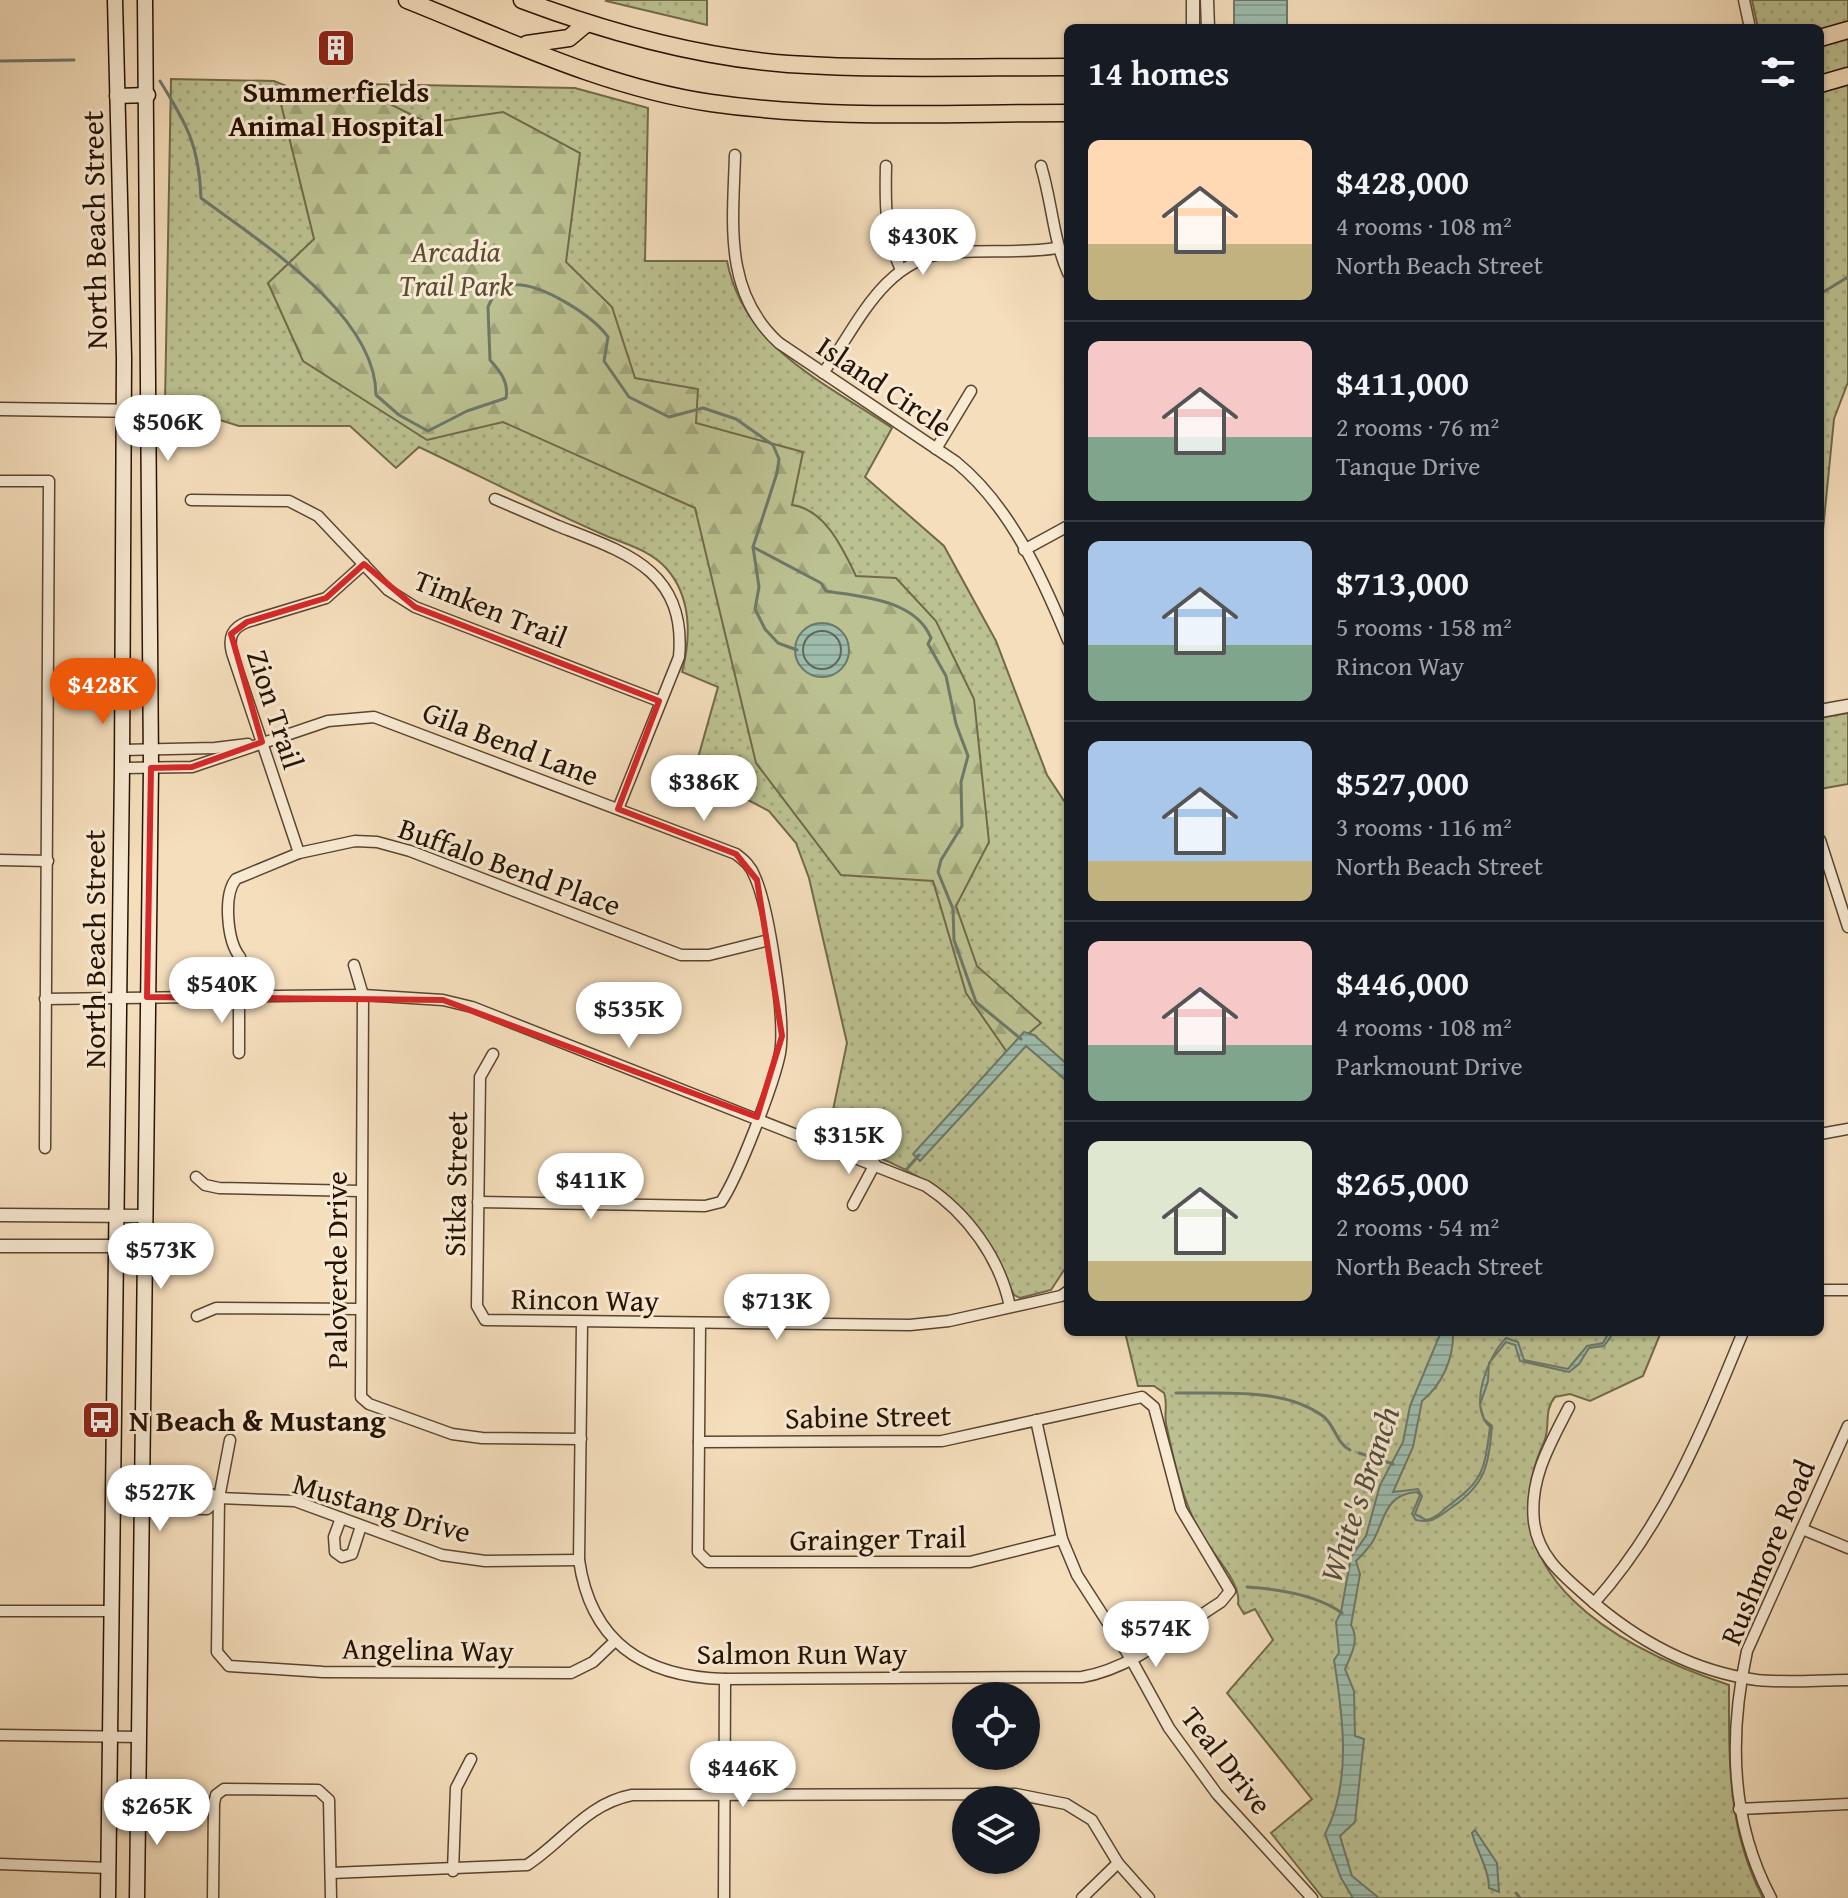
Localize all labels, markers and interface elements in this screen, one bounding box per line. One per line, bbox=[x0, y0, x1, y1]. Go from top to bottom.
building icon: Summerfields Animal Hospital bbox=[315, 27, 357, 69]
text: 14 homes bbox=[1088, 48, 1229, 97]
icon: filters bbox=[1756, 50, 1800, 94]
place label: Summerfields Animal Hospital bbox=[228, 69, 444, 147]
street label: North Beach Street bbox=[70, 110, 118, 350]
text: $428,000 bbox=[1336, 157, 1469, 206]
icon: home bbox=[1152, 172, 1248, 268]
text: 4 rooms · 108 m² bbox=[1336, 206, 1512, 245]
pin: $430K bbox=[867, 209, 979, 277]
text: $430K bbox=[888, 215, 958, 254]
park label: Arcadia Trail Park bbox=[399, 229, 513, 307]
text: North Beach Street bbox=[1336, 245, 1543, 284]
street label: Island Circle bbox=[808, 324, 962, 448]
text: $411,000 bbox=[1336, 358, 1469, 407]
icon: home bbox=[1152, 373, 1248, 469]
pin: $506K bbox=[112, 395, 224, 463]
text: $506K bbox=[133, 401, 203, 440]
text: 2 rooms · 76 m² bbox=[1336, 407, 1499, 446]
text: Tanque Drive bbox=[1336, 446, 1480, 485]
street label: Timken Trail bbox=[408, 557, 574, 659]
text: $713,000 bbox=[1336, 558, 1469, 607]
icon: home bbox=[1152, 573, 1248, 669]
text: 5 rooms · 158 m² bbox=[1336, 607, 1512, 646]
street label: Zion Trail bbox=[236, 644, 316, 774]
text: Rincon Way bbox=[1336, 646, 1464, 685]
pin: $428K bbox=[47, 658, 159, 726]
text: $428K bbox=[68, 664, 138, 703]
street label: Gila Bend Lane bbox=[416, 689, 606, 797]
pin: $386K bbox=[648, 755, 760, 823]
text: $527,000 bbox=[1336, 758, 1469, 807]
text: $386K bbox=[669, 761, 739, 800]
icon: home bbox=[1152, 773, 1248, 869]
street label: Buffalo Bend Place bbox=[393, 805, 627, 927]
text: 3 rooms · 116 m² bbox=[1336, 807, 1512, 846]
street label: North Beach Street bbox=[72, 829, 116, 1068]
text: North Beach Street bbox=[1336, 846, 1543, 885]
pin: $540K bbox=[166, 957, 278, 1025]
text: $446,000 bbox=[1336, 958, 1469, 1007]
text: $540K bbox=[187, 963, 257, 1002]
icon: home bbox=[1152, 973, 1248, 1069]
pin: $535K bbox=[573, 982, 685, 1050]
text: $535K bbox=[594, 988, 664, 1027]
text: 4 rooms · 108 m² bbox=[1336, 1007, 1512, 1046]
text: Parkmount Drive bbox=[1336, 1046, 1523, 1085]
pin: $315K bbox=[793, 1108, 905, 1176]
street label: Sitka Street bbox=[432, 1110, 478, 1257]
text: $315K bbox=[814, 1114, 884, 1153]
pin: $411K bbox=[535, 1153, 647, 1221]
text: $265,000 bbox=[1336, 1158, 1469, 1207]
text: $411K bbox=[556, 1159, 626, 1198]
street label: Paloverde Drive bbox=[314, 1171, 358, 1369]
icon: home bbox=[1152, 1173, 1248, 1269]
text: 2 rooms · 54 m² bbox=[1336, 1207, 1499, 1246]
pin: $573K bbox=[105, 1223, 217, 1291]
text: $573K bbox=[126, 1229, 196, 1268]
text: North Beach Street bbox=[1336, 1246, 1543, 1285]
pin: $713K bbox=[721, 1274, 833, 1342]
street label: Rincon Way bbox=[511, 1276, 659, 1322]
text: $713K bbox=[742, 1280, 812, 1319]
street label: Sabine Street bbox=[785, 1393, 952, 1439]
place label: N Beach & Mustang bbox=[129, 1398, 386, 1442]
bus stop icon: N Beach & Mustang bbox=[80, 1399, 122, 1441]
water label: White's Branch bbox=[1307, 1400, 1411, 1588]
street label: Rushmore Road bbox=[1708, 1453, 1826, 1651]
street label: Mustang Drive bbox=[288, 1461, 476, 1553]
pin: $527K bbox=[104, 1465, 216, 1533]
text: $527K bbox=[125, 1471, 195, 1510]
street label: Grainger Trail bbox=[789, 1514, 967, 1562]
pin: $574K bbox=[1100, 1601, 1212, 1669]
text: $574K bbox=[1121, 1607, 1191, 1646]
street label: Angelina Way bbox=[342, 1626, 514, 1672]
street label: Salmon Run Way bbox=[697, 1631, 908, 1675]
map controls bbox=[952, 1682, 1040, 1874]
button: locate bbox=[952, 1682, 1040, 1770]
street label: Teal Drive bbox=[1171, 1697, 1283, 1823]
pin: $446K bbox=[687, 1741, 799, 1809]
text: $446K bbox=[708, 1747, 778, 1786]
pin: $265K bbox=[101, 1779, 213, 1847]
text: $265K bbox=[122, 1785, 192, 1824]
button: layers bbox=[952, 1786, 1040, 1874]

